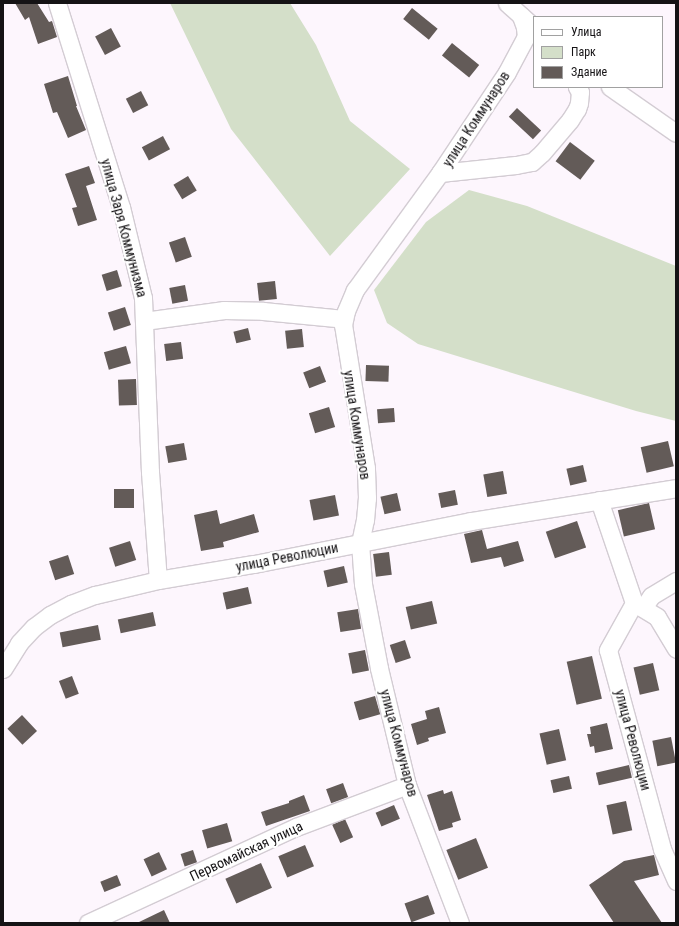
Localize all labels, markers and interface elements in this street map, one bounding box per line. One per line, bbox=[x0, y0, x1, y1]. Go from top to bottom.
legend bbox=[533, 16, 663, 88]
text: Улица bbox=[571, 25, 601, 39]
text: Парк bbox=[571, 45, 596, 59]
text: Здание bbox=[571, 65, 607, 79]
street label: улица Коммунаров bbox=[439, 68, 513, 170]
street label: улица Заря Коммунизма bbox=[97, 157, 151, 299]
street label: улица Коммунаров bbox=[340, 369, 374, 481]
street label: улица Революции bbox=[234, 539, 340, 575]
street label: улица Коммунаров bbox=[377, 687, 421, 799]
street label: улица Революции bbox=[611, 688, 655, 792]
street label: Первомайская улица bbox=[187, 817, 305, 885]

